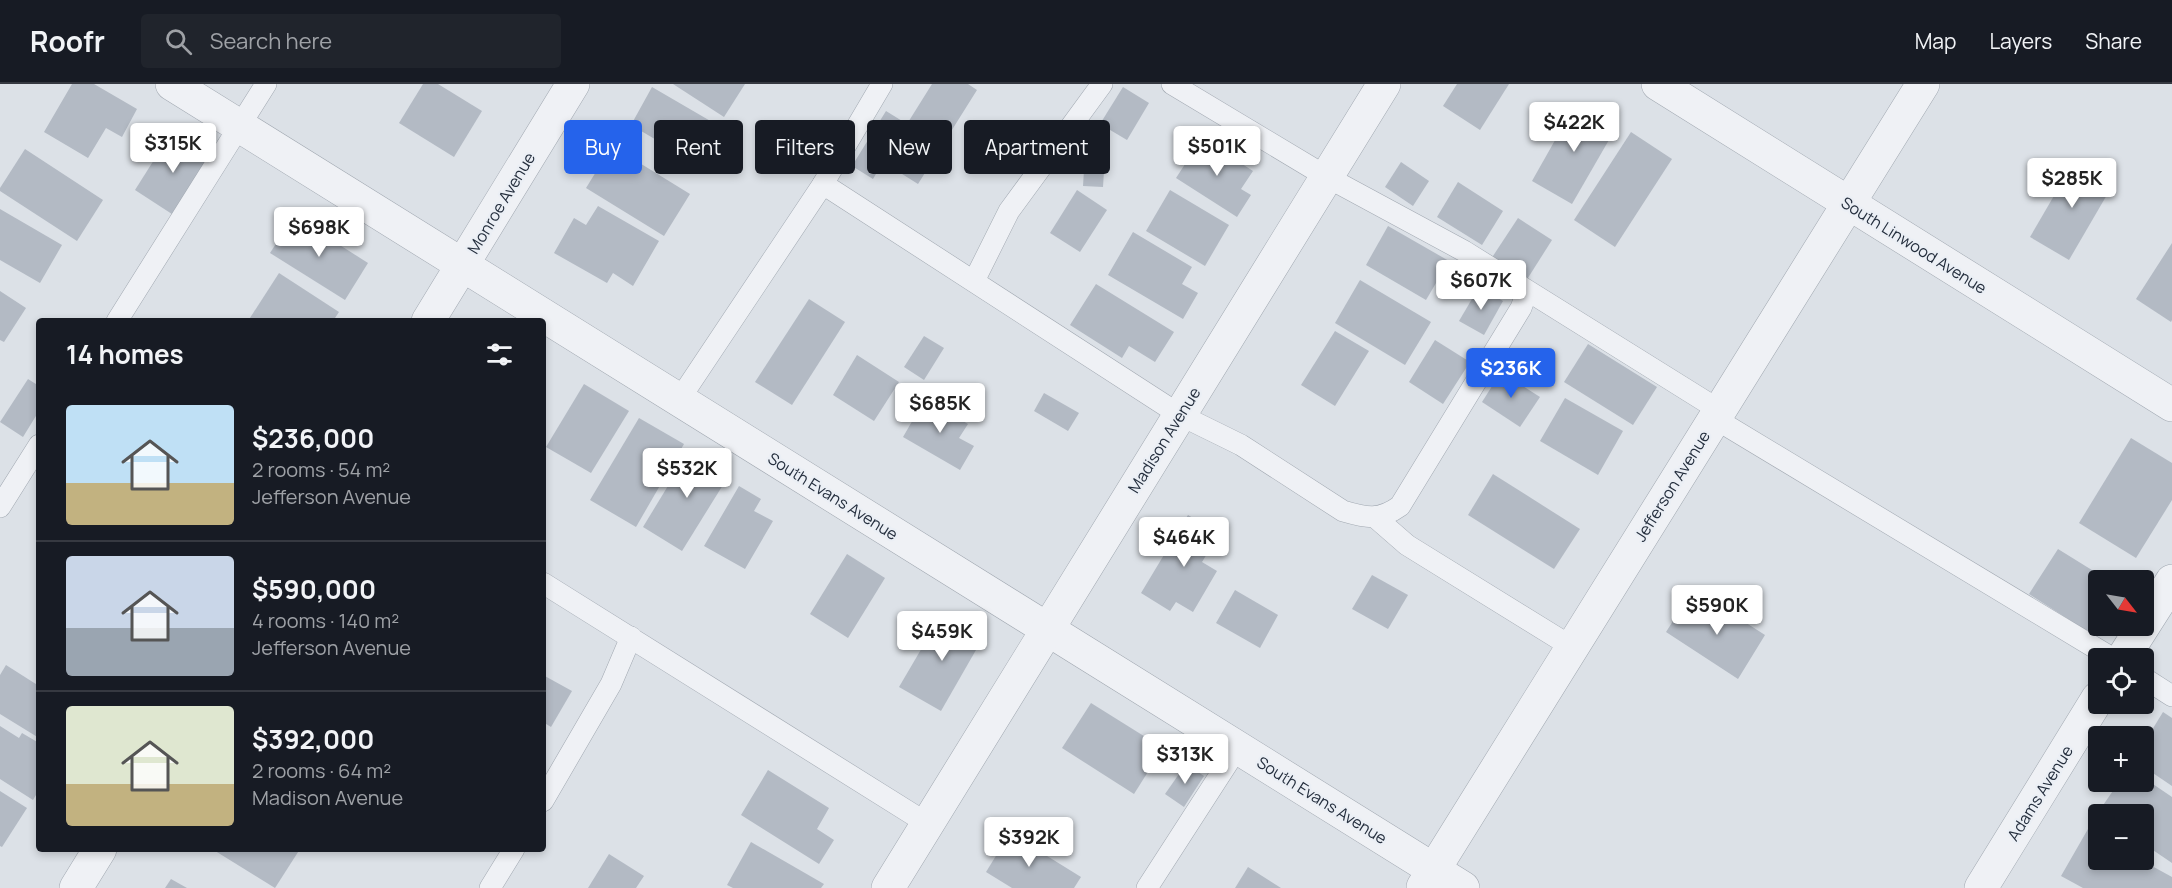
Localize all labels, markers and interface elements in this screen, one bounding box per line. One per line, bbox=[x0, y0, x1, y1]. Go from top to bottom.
search box bbox=[141, 14, 561, 68]
text: Roofr bbox=[30, 22, 105, 60]
icon: search bbox=[162, 25, 195, 58]
text: Search here bbox=[210, 26, 332, 56]
text: Map bbox=[1915, 27, 1956, 55]
text: Layers bbox=[1989, 27, 2052, 55]
text: Share bbox=[2085, 27, 2142, 55]
pin: $422K bbox=[1532, 102, 1616, 153]
text: $422K bbox=[1543, 108, 1605, 135]
chip: Buy bbox=[564, 120, 642, 174]
chip: Rent bbox=[654, 120, 743, 174]
chip: Filters bbox=[755, 120, 855, 174]
chip: New bbox=[867, 120, 952, 174]
chip: Apartment bbox=[964, 120, 1110, 174]
pin: $315K bbox=[131, 123, 215, 174]
pin: $501K bbox=[1175, 126, 1259, 177]
text: $315K bbox=[144, 129, 202, 156]
text: $501K bbox=[1187, 132, 1247, 159]
street label: Monroe Avenue bbox=[462, 148, 540, 258]
pin: $285K bbox=[2030, 158, 2114, 209]
text: $285K bbox=[2041, 164, 2103, 191]
street label: South Linwood Avenue bbox=[1837, 191, 1991, 299]
pin: $698K bbox=[277, 207, 361, 258]
text: $698K bbox=[288, 213, 350, 240]
pin: $607K bbox=[1439, 260, 1523, 311]
text: $607K bbox=[1450, 266, 1512, 293]
text: 14 homes bbox=[66, 336, 184, 372]
icon: filters bbox=[483, 338, 516, 371]
pin: $236K bbox=[1469, 348, 1553, 399]
text: $236K bbox=[1480, 354, 1542, 381]
pin: $685K bbox=[898, 383, 982, 434]
street label: Madison Avenue bbox=[1123, 383, 1205, 497]
text: $685K bbox=[909, 389, 971, 416]
text: $236,000 bbox=[252, 420, 374, 456]
street label: Jefferson Avenue bbox=[1629, 426, 1715, 546]
icon: home bbox=[114, 429, 186, 501]
street label: South Evans Avenue bbox=[764, 447, 902, 545]
pin: $532K bbox=[645, 448, 729, 499]
text: $532K bbox=[657, 454, 717, 481]
text: 2 rooms · 54 m² bbox=[252, 456, 390, 483]
text: Jefferson Avenue bbox=[252, 483, 411, 510]
pin: $464K bbox=[1142, 517, 1226, 568]
text: $464K bbox=[1153, 523, 1215, 550]
north arrow bbox=[2088, 570, 2154, 636]
map controls bbox=[2088, 570, 2154, 870]
text: $590,000 bbox=[252, 571, 376, 607]
icon: home bbox=[114, 580, 186, 652]
pin: $590K bbox=[1675, 585, 1759, 636]
text: $590K bbox=[1686, 591, 1748, 618]
text: 4 rooms · 140 m² bbox=[252, 607, 399, 634]
pin: $459K bbox=[900, 611, 984, 662]
text: $459K bbox=[911, 617, 973, 644]
text: Jefferson Avenue bbox=[252, 634, 411, 661]
button: locate bbox=[2088, 648, 2154, 714]
text: $392,000 bbox=[252, 721, 374, 757]
button: + bbox=[2088, 726, 2154, 792]
icon: home bbox=[114, 730, 186, 802]
pin: $313K bbox=[1143, 734, 1227, 785]
text: $313K bbox=[1156, 740, 1214, 767]
street label: Adams Avenue bbox=[2002, 741, 2078, 845]
street label: South Evans Avenue bbox=[1253, 751, 1391, 849]
text: 2 rooms · 64 m² bbox=[252, 757, 391, 784]
text: Madison Avenue bbox=[252, 784, 403, 811]
button: − bbox=[2088, 804, 2154, 870]
pin: $392K bbox=[987, 817, 1071, 868]
text: $392K bbox=[998, 823, 1060, 850]

